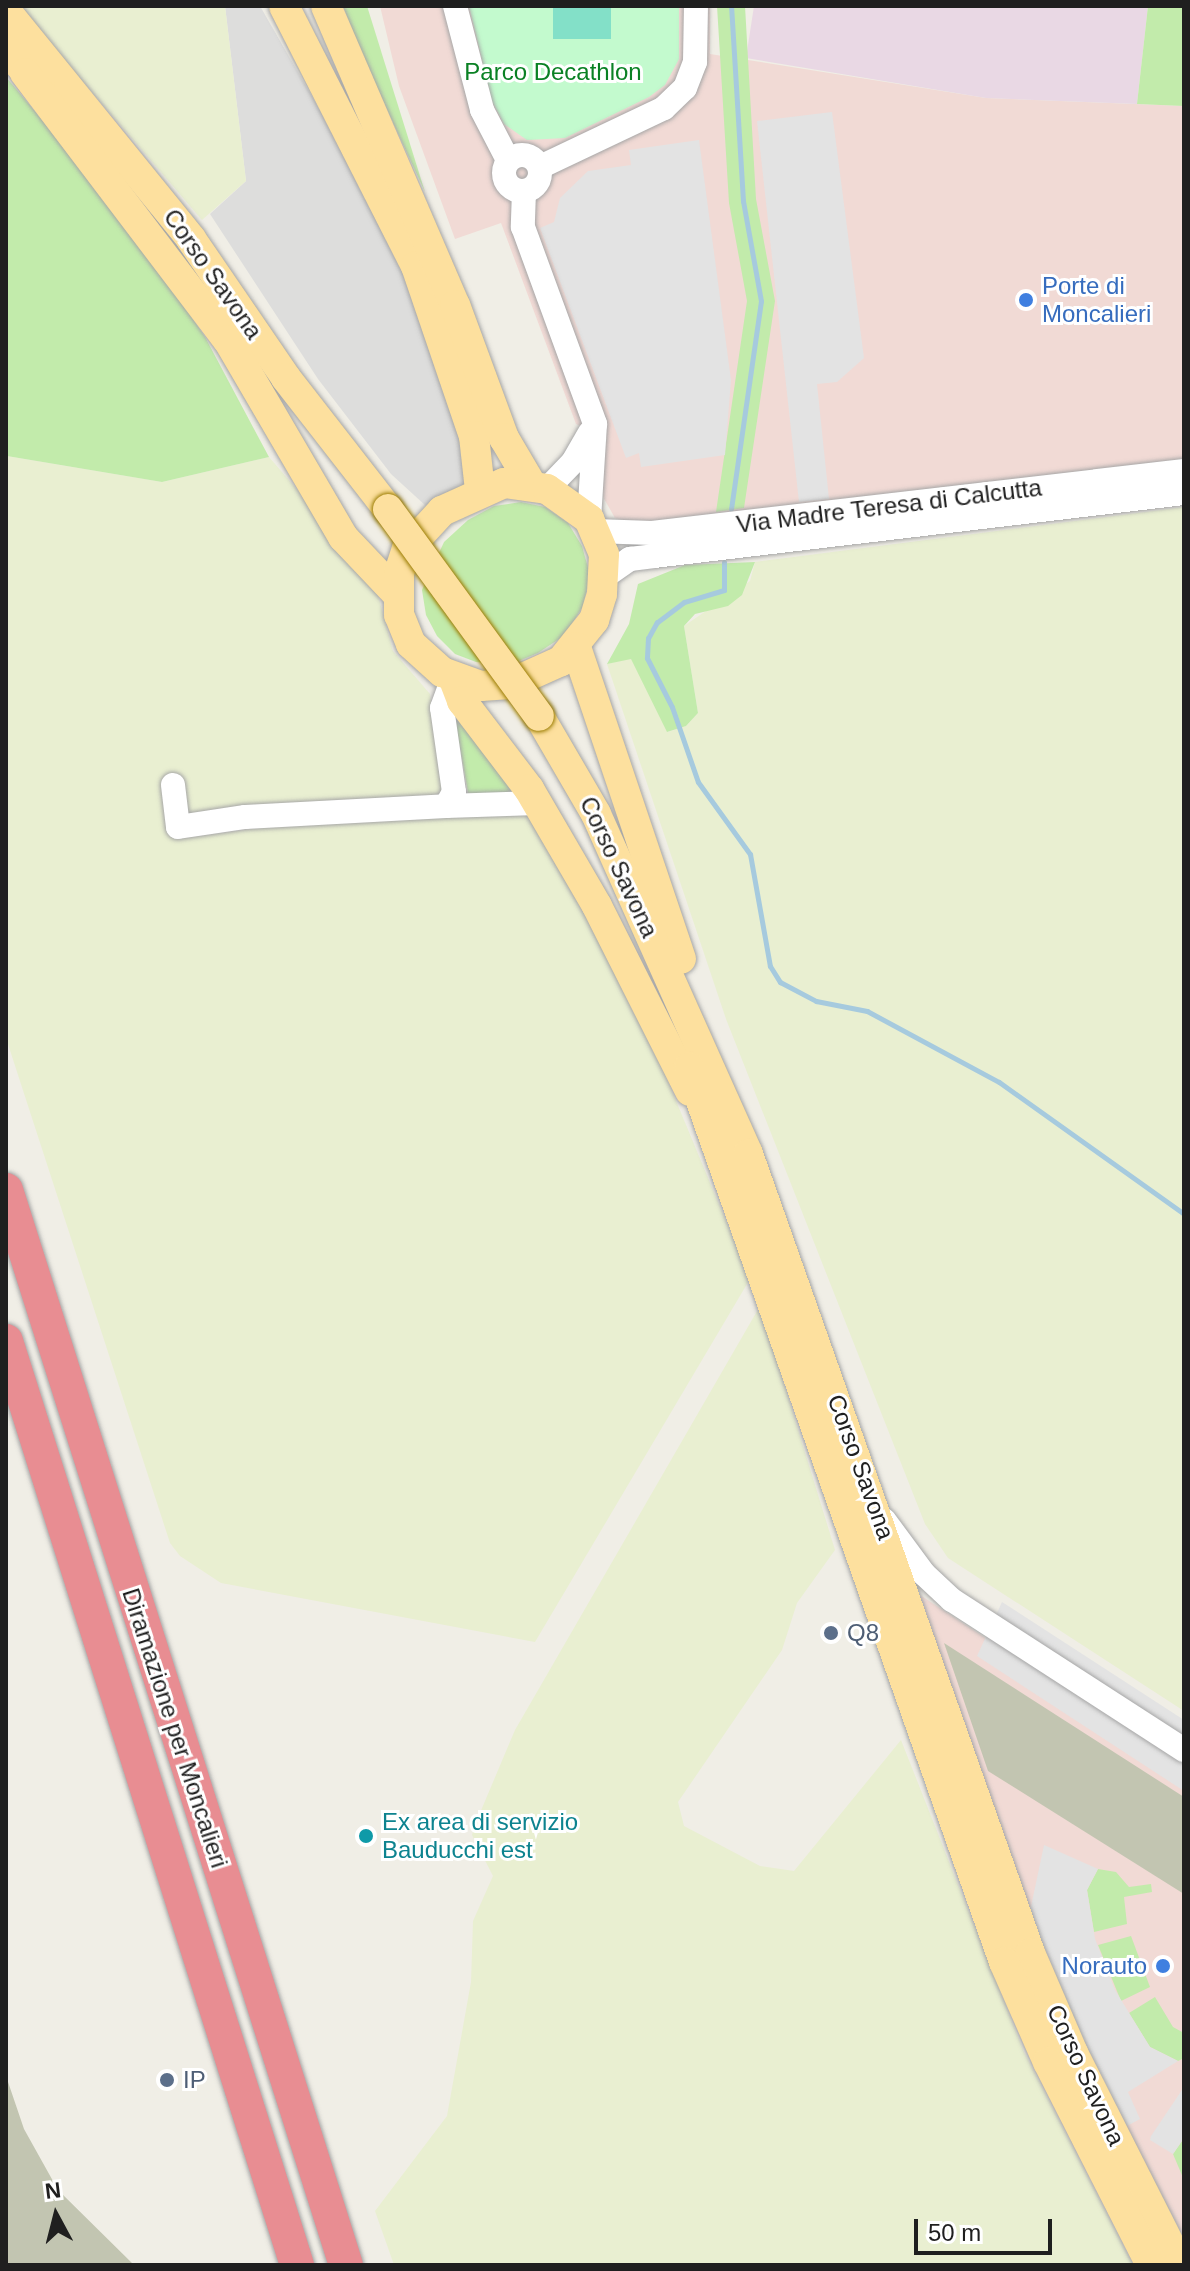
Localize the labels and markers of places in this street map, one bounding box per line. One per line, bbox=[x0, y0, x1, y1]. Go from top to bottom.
place label: Porte di Moncalieri bbox=[1042, 272, 1151, 328]
marker: Porte di Moncalieri bbox=[1017, 291, 1035, 309]
place label: Q8 bbox=[847, 1619, 879, 1647]
marker: Q8 bbox=[822, 1624, 840, 1642]
place label: Ex area di servizio Bauducchi est bbox=[382, 1808, 578, 1864]
marker: Ex area di servizio Bauducchi est bbox=[357, 1827, 375, 1845]
place label: Norauto bbox=[1062, 1952, 1147, 1980]
marker: Norauto bbox=[1154, 1957, 1172, 1975]
place label: IP bbox=[183, 2066, 206, 2094]
marker: IP bbox=[158, 2071, 176, 2089]

